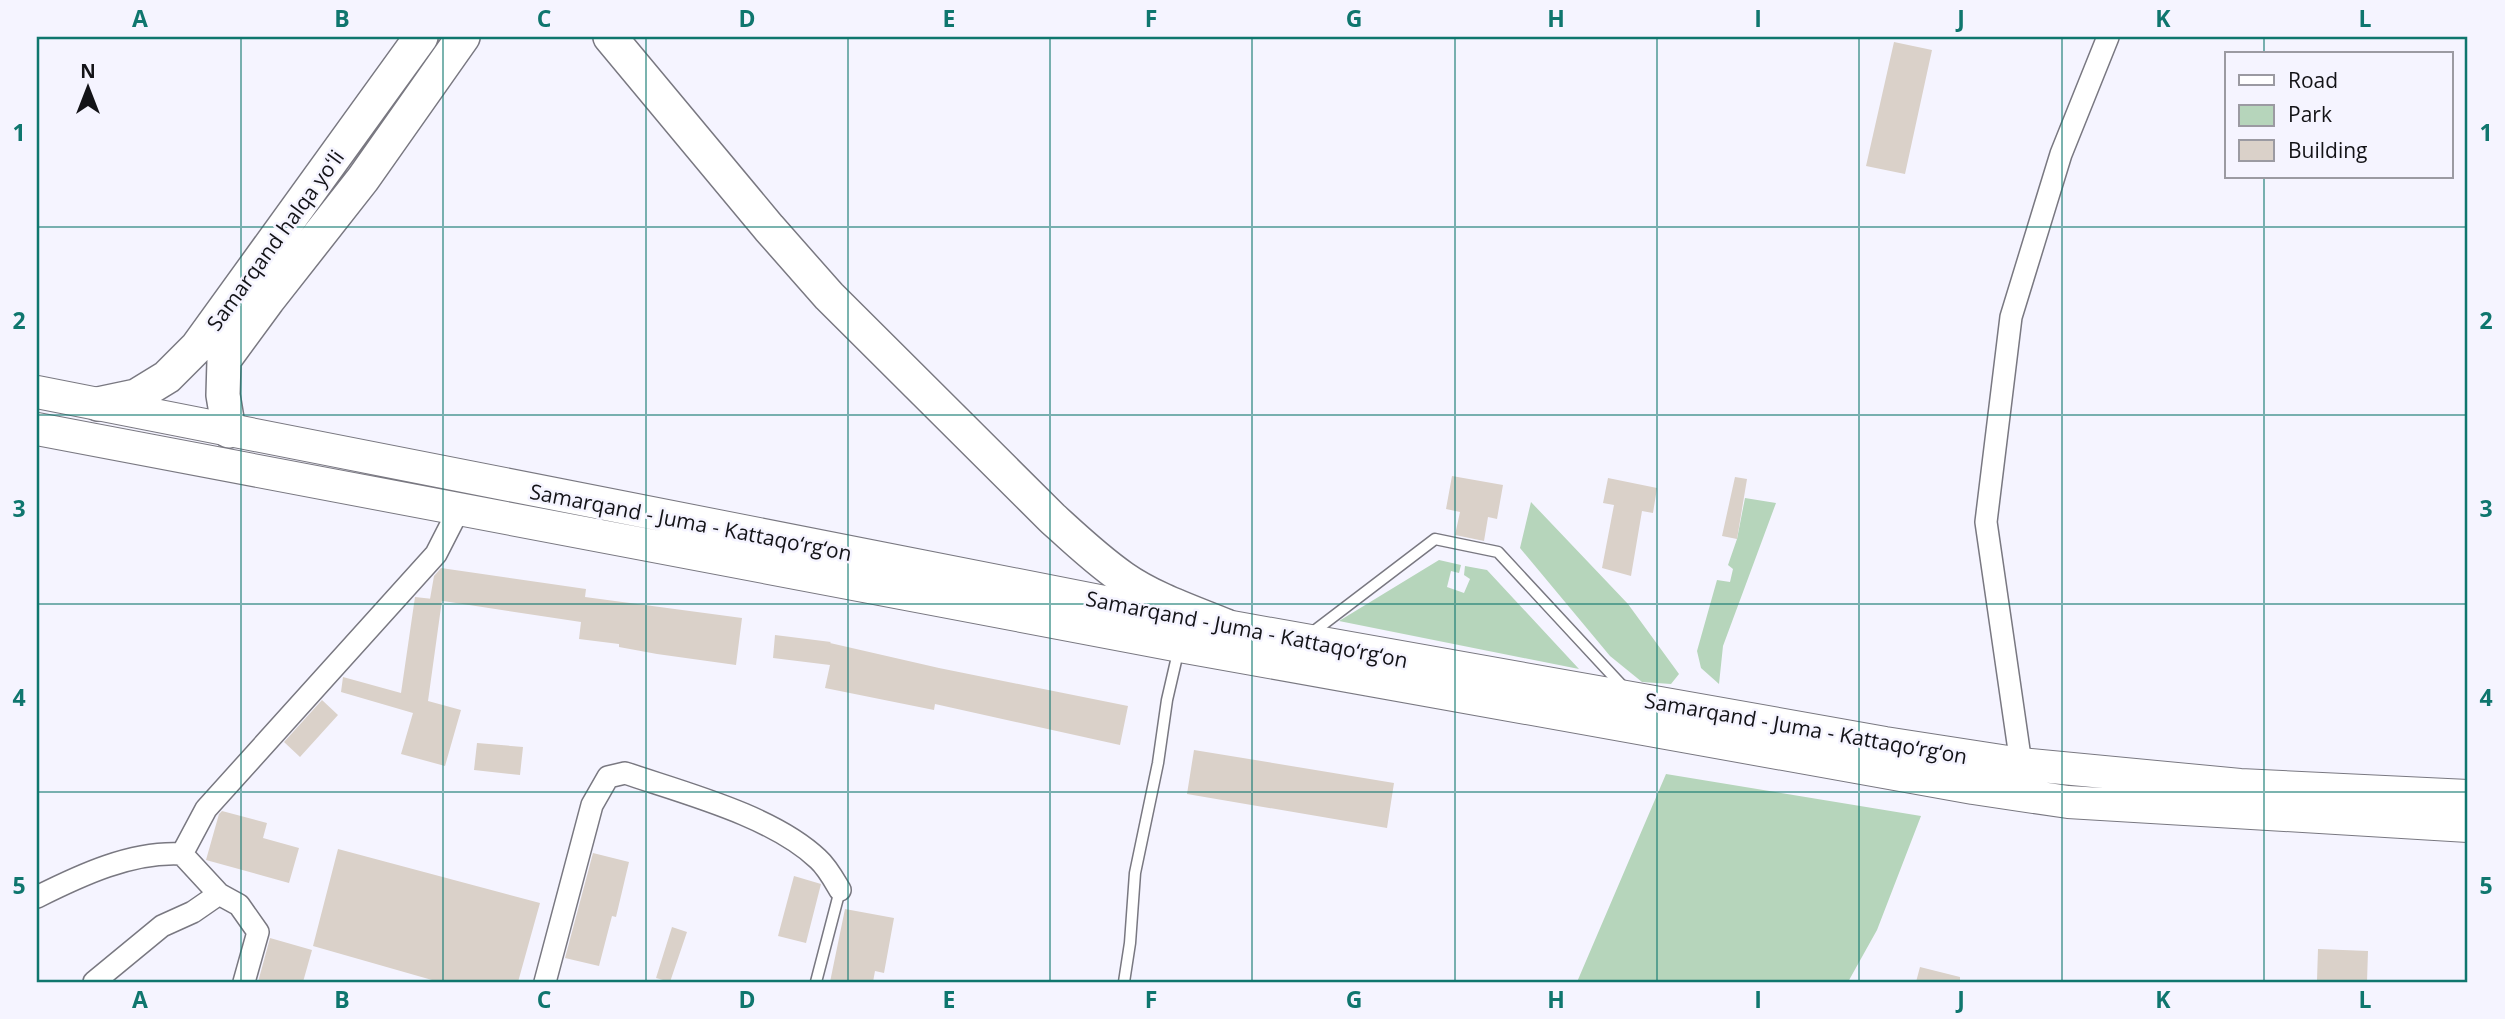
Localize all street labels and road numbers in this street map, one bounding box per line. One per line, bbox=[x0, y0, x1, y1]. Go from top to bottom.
street label: Samarqand halqa yoʻli bbox=[200, 144, 350, 336]
street label: Samarqand - Juma - Kattaqo‘rg‘on bbox=[528, 477, 854, 567]
street label: Samarqand - Juma - Kattaqo‘rg‘on bbox=[1084, 584, 1410, 674]
street label: Samarqand - Juma - Kattaqo‘rg‘on bbox=[1642, 686, 1970, 770]

